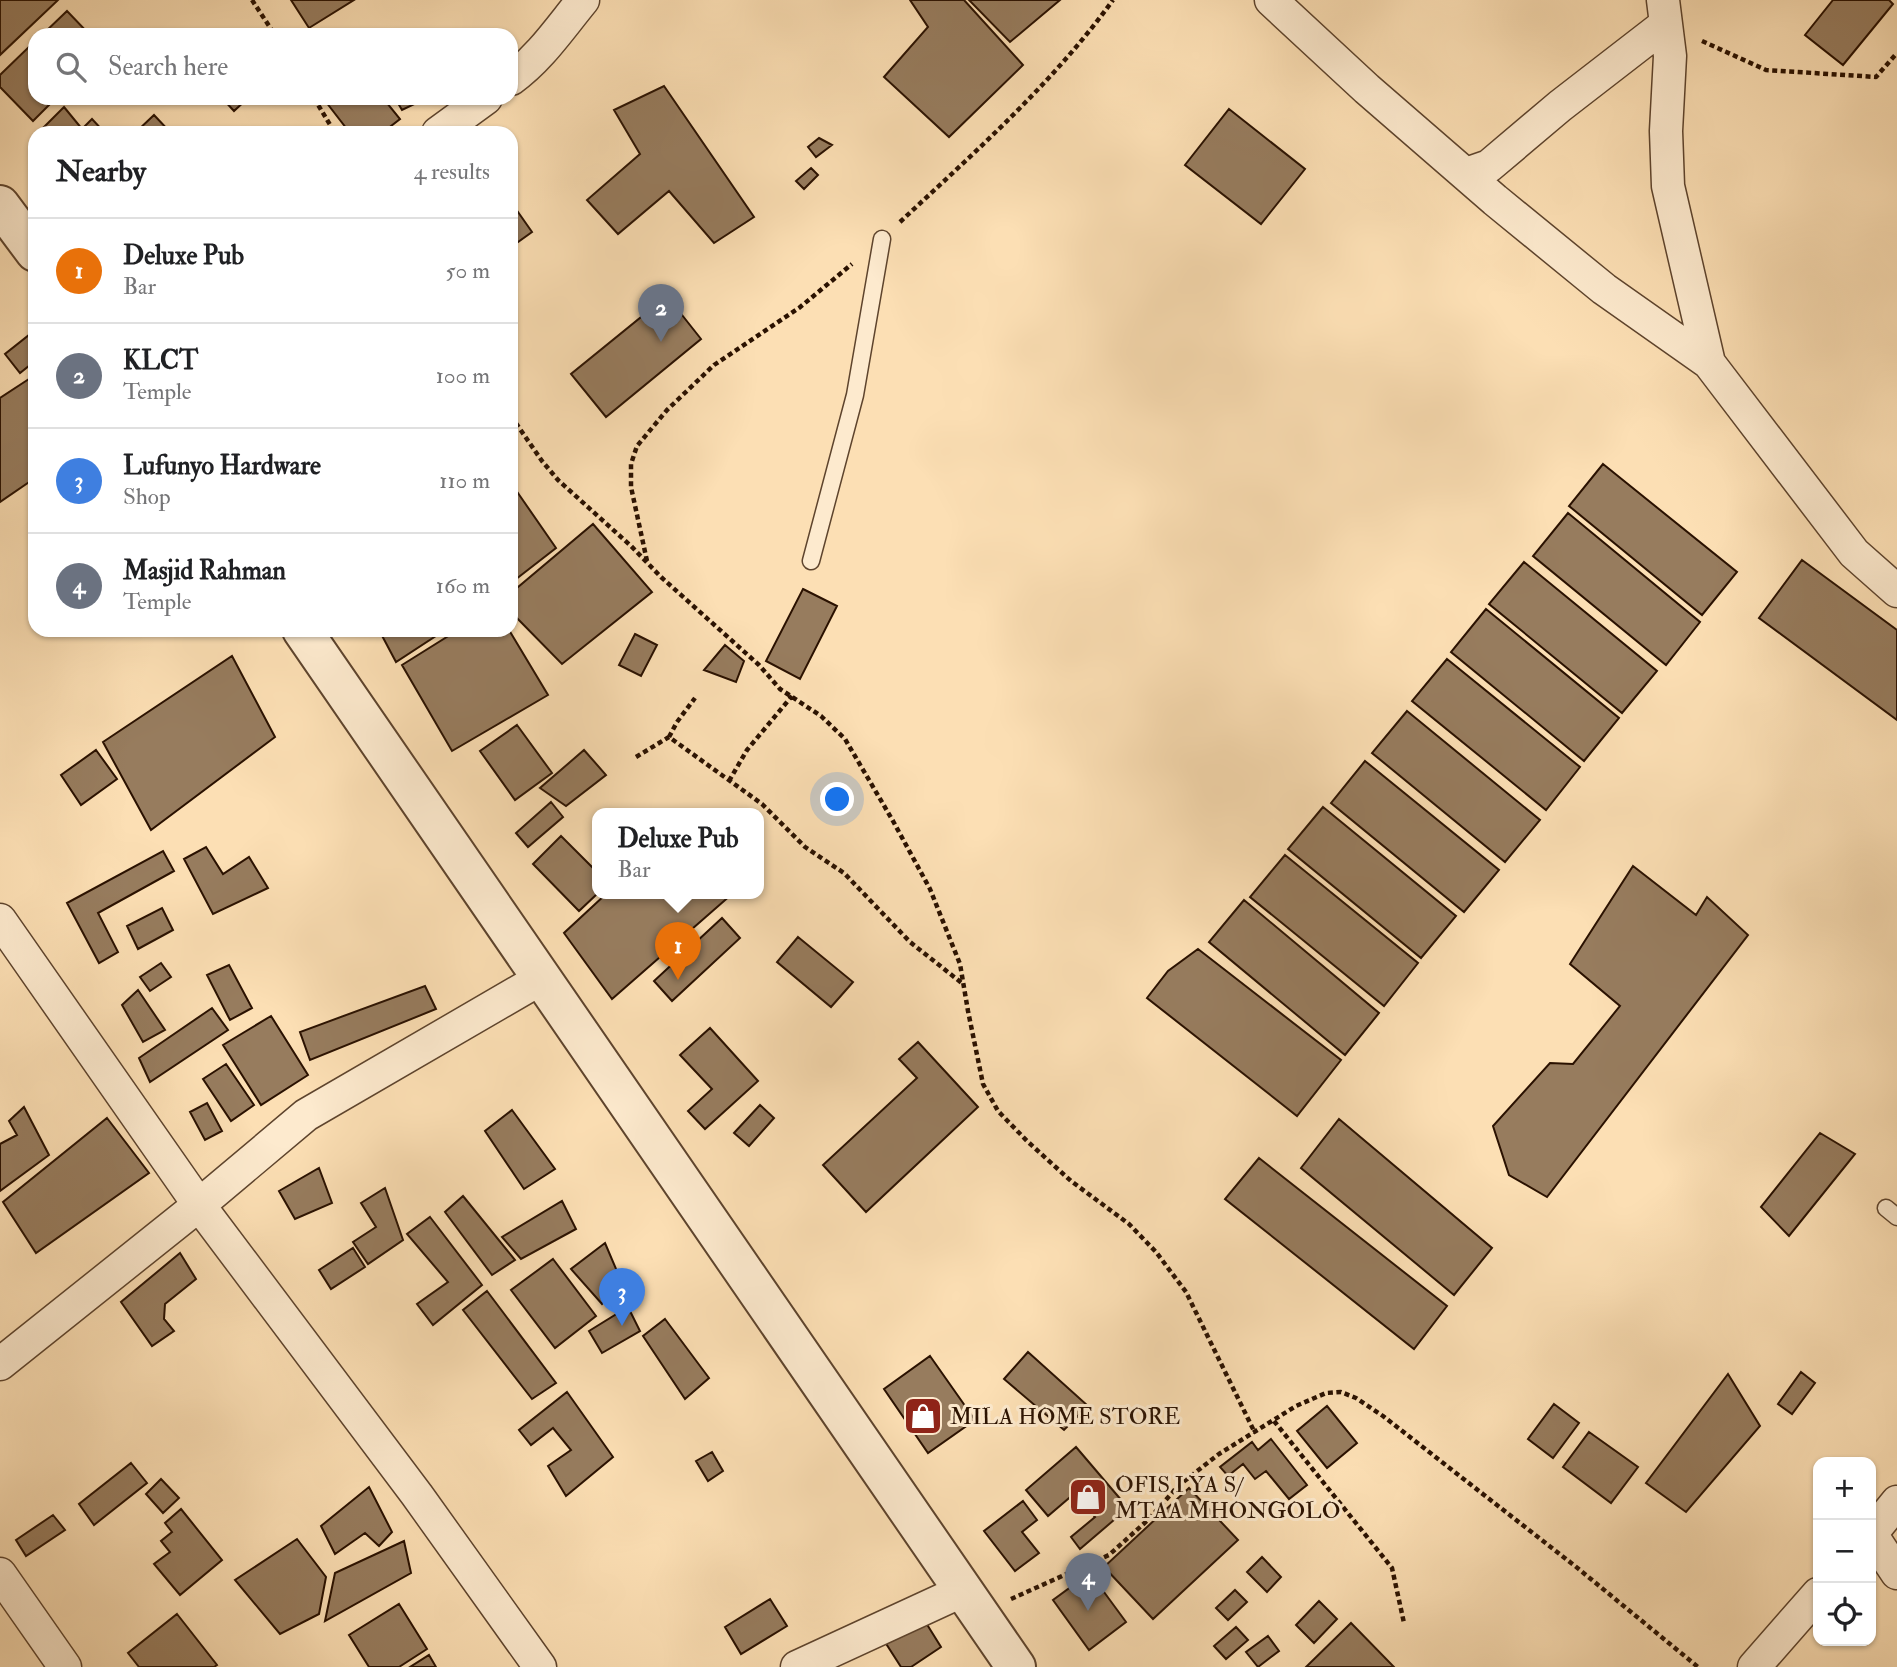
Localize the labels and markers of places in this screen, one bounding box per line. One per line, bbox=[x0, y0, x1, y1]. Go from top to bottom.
pin: 2 bbox=[638, 284, 684, 342]
pin: 1 bbox=[655, 922, 701, 980]
pin: 3 bbox=[599, 1268, 645, 1326]
shop icon: MILA HOME STORE bbox=[902, 1395, 944, 1437]
place label: MILA HOME STORE bbox=[950, 1402, 1180, 1431]
place label: OFIS I YA S/ MTAA MHONGOLO bbox=[1115, 1470, 1341, 1525]
shop icon: OFIS I YA S/ MTAA MHONGOLO bbox=[1067, 1476, 1109, 1518]
pin: 4 bbox=[1065, 1553, 1111, 1611]

